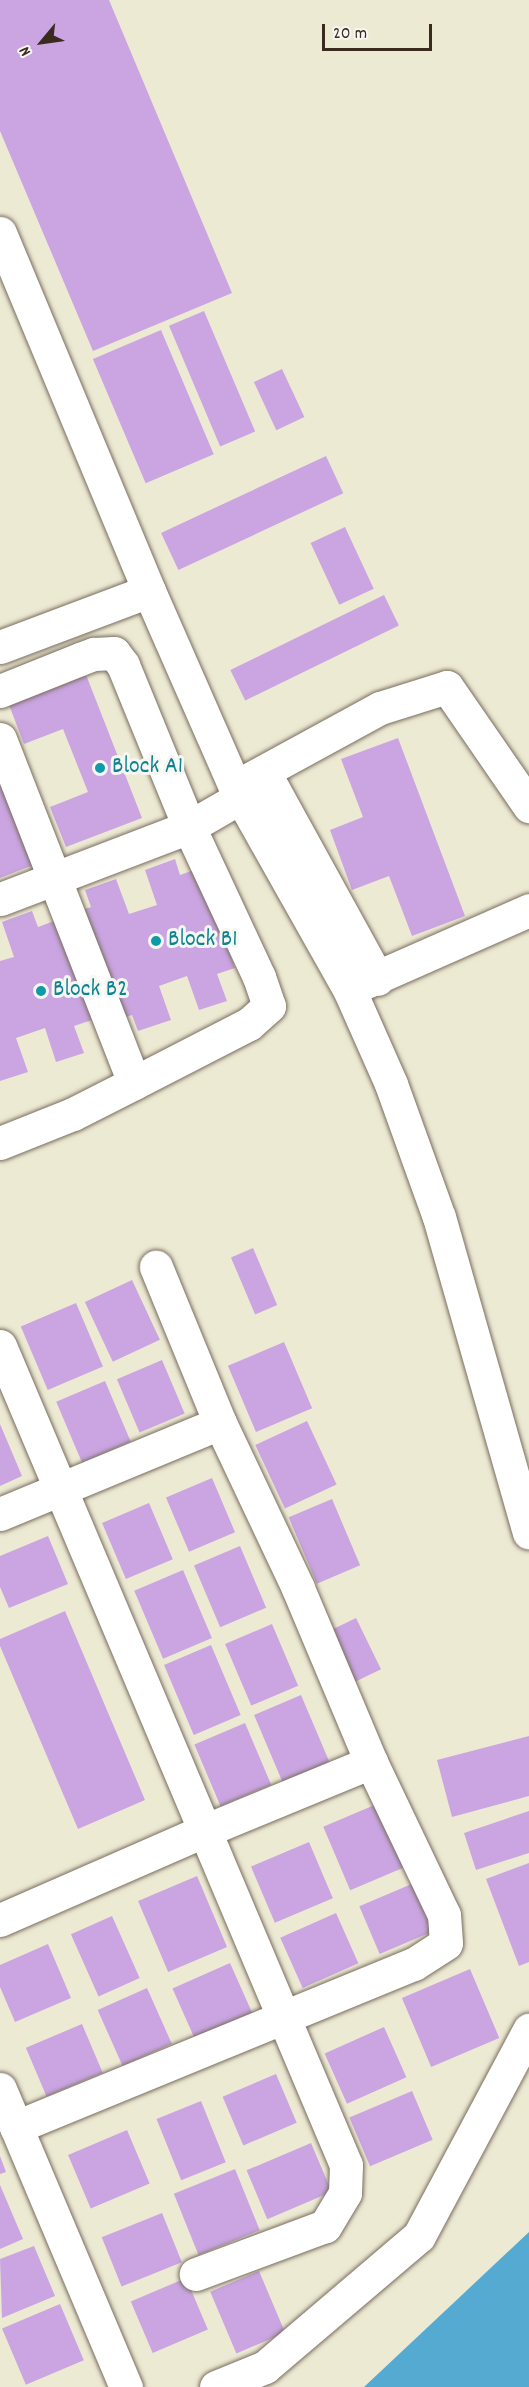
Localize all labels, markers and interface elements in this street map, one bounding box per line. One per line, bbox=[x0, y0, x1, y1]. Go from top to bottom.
north arrow bbox=[12, 12, 72, 72]
scale bar bbox=[325, 12, 434, 50]
text: 20 m bbox=[333, 22, 367, 47]
text: N bbox=[14, 42, 38, 60]
place label: Block A1 bbox=[112, 754, 183, 782]
marker: Block A1 bbox=[93, 761, 107, 775]
place label: Block B1 bbox=[168, 927, 237, 955]
marker: Block B1 bbox=[149, 934, 163, 948]
place label: Block B2 bbox=[53, 977, 128, 1005]
marker: Block B2 bbox=[34, 984, 48, 998]

